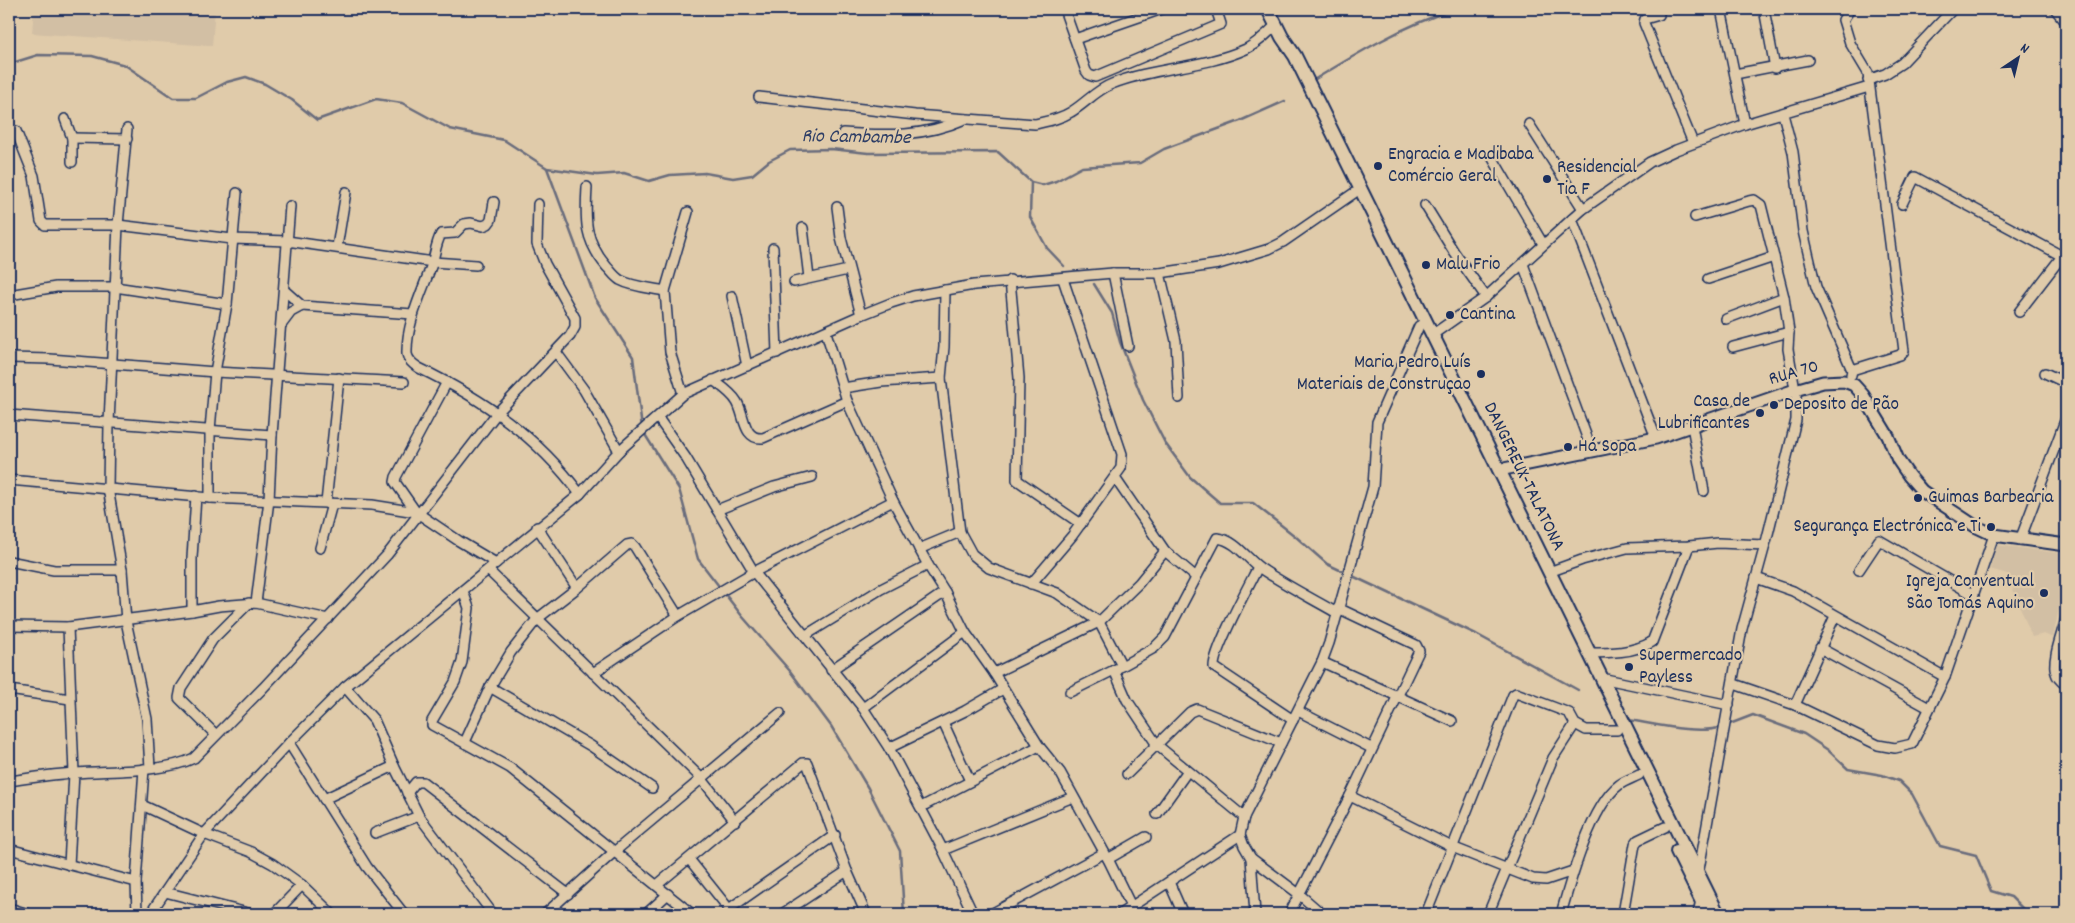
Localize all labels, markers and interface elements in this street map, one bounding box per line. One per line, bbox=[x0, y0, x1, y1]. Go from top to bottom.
north arrow bbox=[1992, 32, 2042, 82]
text: N bbox=[2016, 39, 2033, 59]
water label: Rio Cambambe bbox=[801, 123, 912, 153]
place label: Engracia e Madibaba Comércio Geral bbox=[1388, 142, 1535, 191]
place label: Residencial Tia F bbox=[1557, 155, 1637, 204]
marker: Engracia e Madibaba Comércio Geral bbox=[1372, 160, 1384, 172]
marker: Residencial Tia F bbox=[1541, 173, 1553, 185]
place label: Malu Frio bbox=[1436, 252, 1501, 279]
marker: Malu Frio bbox=[1420, 259, 1432, 271]
place label: Cantina bbox=[1460, 302, 1516, 329]
marker: Cantina bbox=[1444, 309, 1456, 321]
place label: Maria Pedro Luís Materiais de Construçao bbox=[1297, 350, 1471, 399]
street label: RUA 70 bbox=[1766, 354, 1822, 394]
marker: Maria Pedro Luís Materiais de Construçao bbox=[1475, 368, 1487, 380]
place label: Casa de Lubrificantes bbox=[1658, 389, 1750, 438]
place label: Deposito de Pão bbox=[1784, 392, 1899, 419]
street label: DANGEREUX-TALATONA bbox=[1475, 398, 1571, 556]
marker: Deposito de Pão bbox=[1768, 399, 1780, 411]
marker: Casa de Lubrificantes bbox=[1754, 407, 1766, 419]
place label: Há Sopa bbox=[1578, 434, 1637, 461]
marker: Há Sopa bbox=[1562, 441, 1574, 453]
place label: Guimas Barbearia bbox=[1928, 485, 2055, 512]
marker: Guimas Barbearia bbox=[1912, 492, 1924, 504]
place label: Segurança Electrónica e Ti bbox=[1794, 514, 1982, 541]
marker: Segurança Electrónica e Ti bbox=[1985, 521, 1997, 533]
place label: Igreja Conventual São Tomás Aquino bbox=[1906, 569, 2034, 618]
marker: Igreja Conventual São Tomás Aquino bbox=[2038, 587, 2050, 599]
place label: Supermercado Payless bbox=[1639, 643, 1742, 692]
marker: Supermercado Payless bbox=[1623, 661, 1635, 673]

